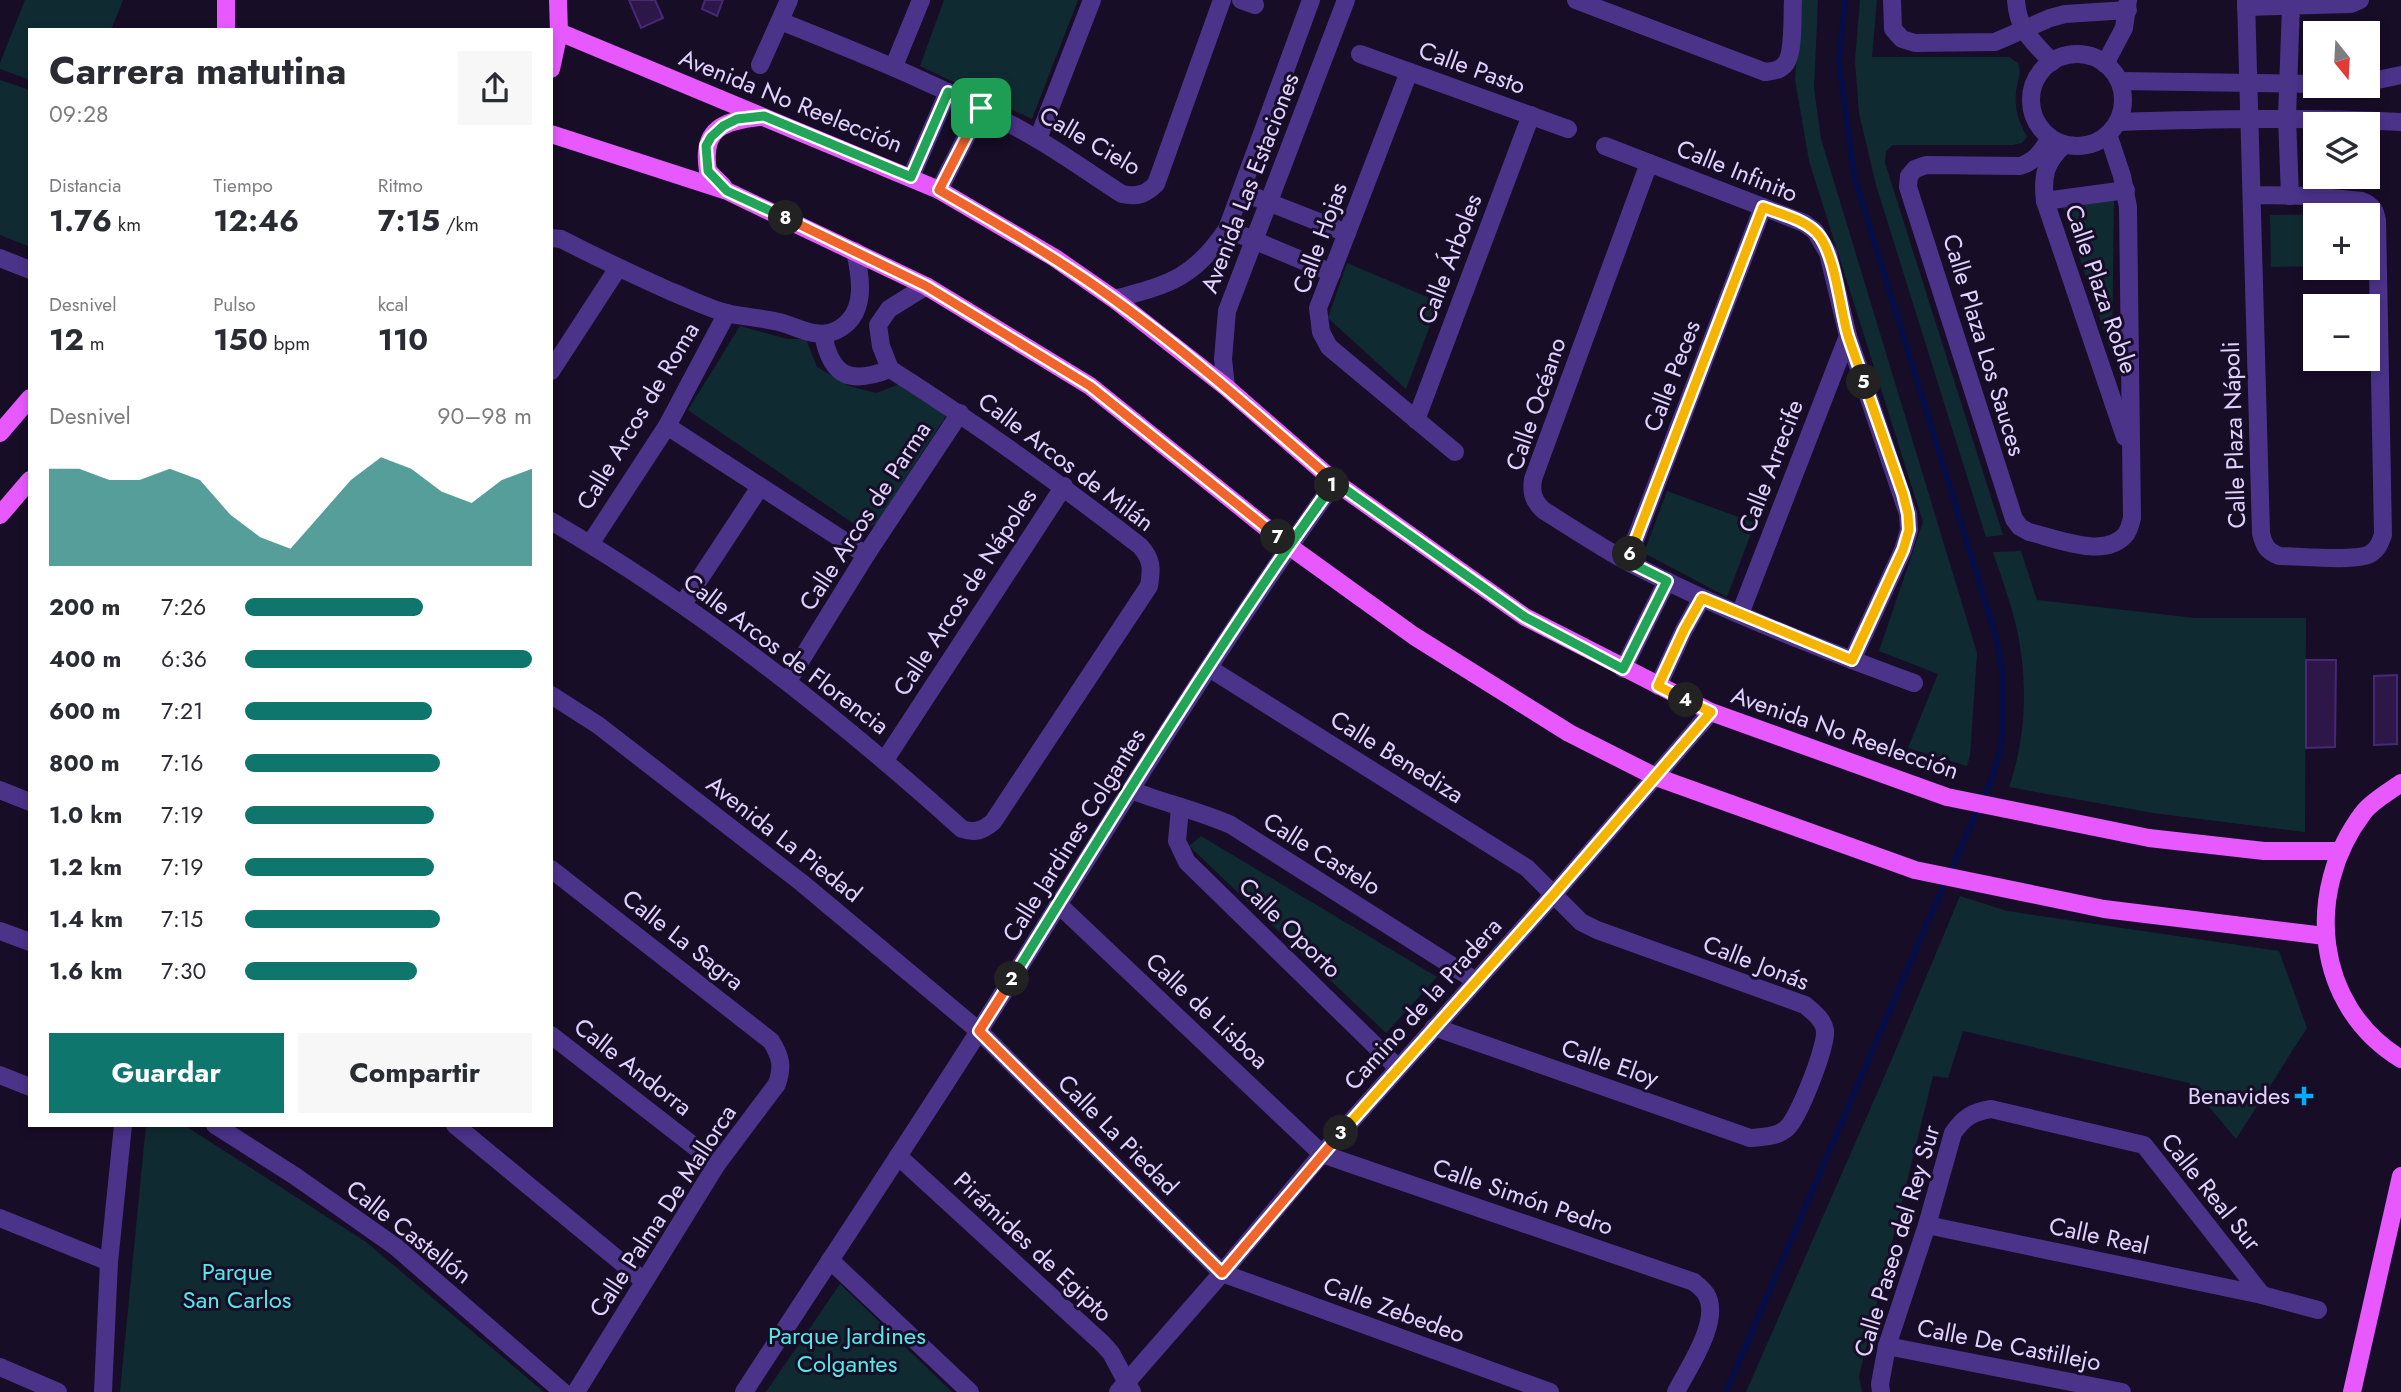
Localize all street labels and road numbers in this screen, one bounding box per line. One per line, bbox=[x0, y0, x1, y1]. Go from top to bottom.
street label: Calle Pasto bbox=[1414, 32, 1530, 103]
street label: Avenida No Reelección bbox=[674, 40, 908, 161]
street label: Avenida Las Estaciones bbox=[1191, 68, 1308, 298]
street label: Calle Cielo bbox=[1033, 97, 1148, 184]
street label: Calle Infinito bbox=[1671, 130, 1803, 211]
street label: Calle Hojas bbox=[1283, 177, 1356, 298]
street label: Calle Árboles bbox=[1409, 189, 1490, 329]
street label: Calle Plaza Roble bbox=[2056, 200, 2147, 378]
street label: Calle Plaza Los Sauces bbox=[1934, 230, 2035, 460]
street label: Calle Arcos de Roma bbox=[568, 315, 708, 516]
street label: Calle Peces bbox=[1634, 315, 1709, 437]
street label: Calle Océano bbox=[1496, 333, 1575, 475]
street label: Calle Plaza Nápoli bbox=[2213, 341, 2254, 529]
street label: Calle Arcos de Milán bbox=[971, 384, 1162, 540]
street label: Calle Arrecife bbox=[1729, 394, 1812, 537]
street label: Calle Arcos de Parma bbox=[790, 414, 939, 617]
street label: Calle Arcos de Nápoles bbox=[884, 481, 1045, 703]
street label: Calle Arcos de Florencia bbox=[676, 564, 897, 743]
street label: Avenida No Reelección bbox=[1727, 677, 1964, 788]
street label: Calle Benediza bbox=[1324, 702, 1471, 812]
street label: Calle Jardines Colgantes bbox=[993, 721, 1154, 949]
street label: Avenida La Piedad bbox=[699, 767, 869, 910]
street label: Calle Castelo bbox=[1257, 803, 1388, 904]
street label: Calle Oporto bbox=[1231, 869, 1350, 986]
street label: Calle La Sagra bbox=[615, 881, 752, 998]
street label: Camino de la Pradera bbox=[1335, 910, 1510, 1098]
street label: Calle Jonás bbox=[1698, 926, 1814, 999]
street label: Calle de Lisboa bbox=[1138, 944, 1277, 1077]
street label: Calle Andorra bbox=[567, 1009, 700, 1124]
street label: Calle Eloy bbox=[1557, 1030, 1664, 1096]
street label: Calle La Piedad bbox=[1050, 1066, 1187, 1203]
street label: Calle Palma De Mallorca bbox=[581, 1097, 745, 1324]
street label: Calle Paseo del Rey Sur bbox=[1845, 1120, 1949, 1361]
street label: Calle Real Sur bbox=[2153, 1125, 2270, 1259]
street label: Calle Simón Pedro bbox=[1428, 1149, 1618, 1244]
street label: Pirámides de Egipto bbox=[946, 1164, 1121, 1330]
street label: Calle Castellón bbox=[339, 1171, 480, 1292]
street label: Calle Real bbox=[2046, 1208, 2152, 1263]
street label: Calle Zebedeo bbox=[1318, 1268, 1470, 1351]
street label: Calle De Castillejo bbox=[1914, 1310, 2104, 1379]

